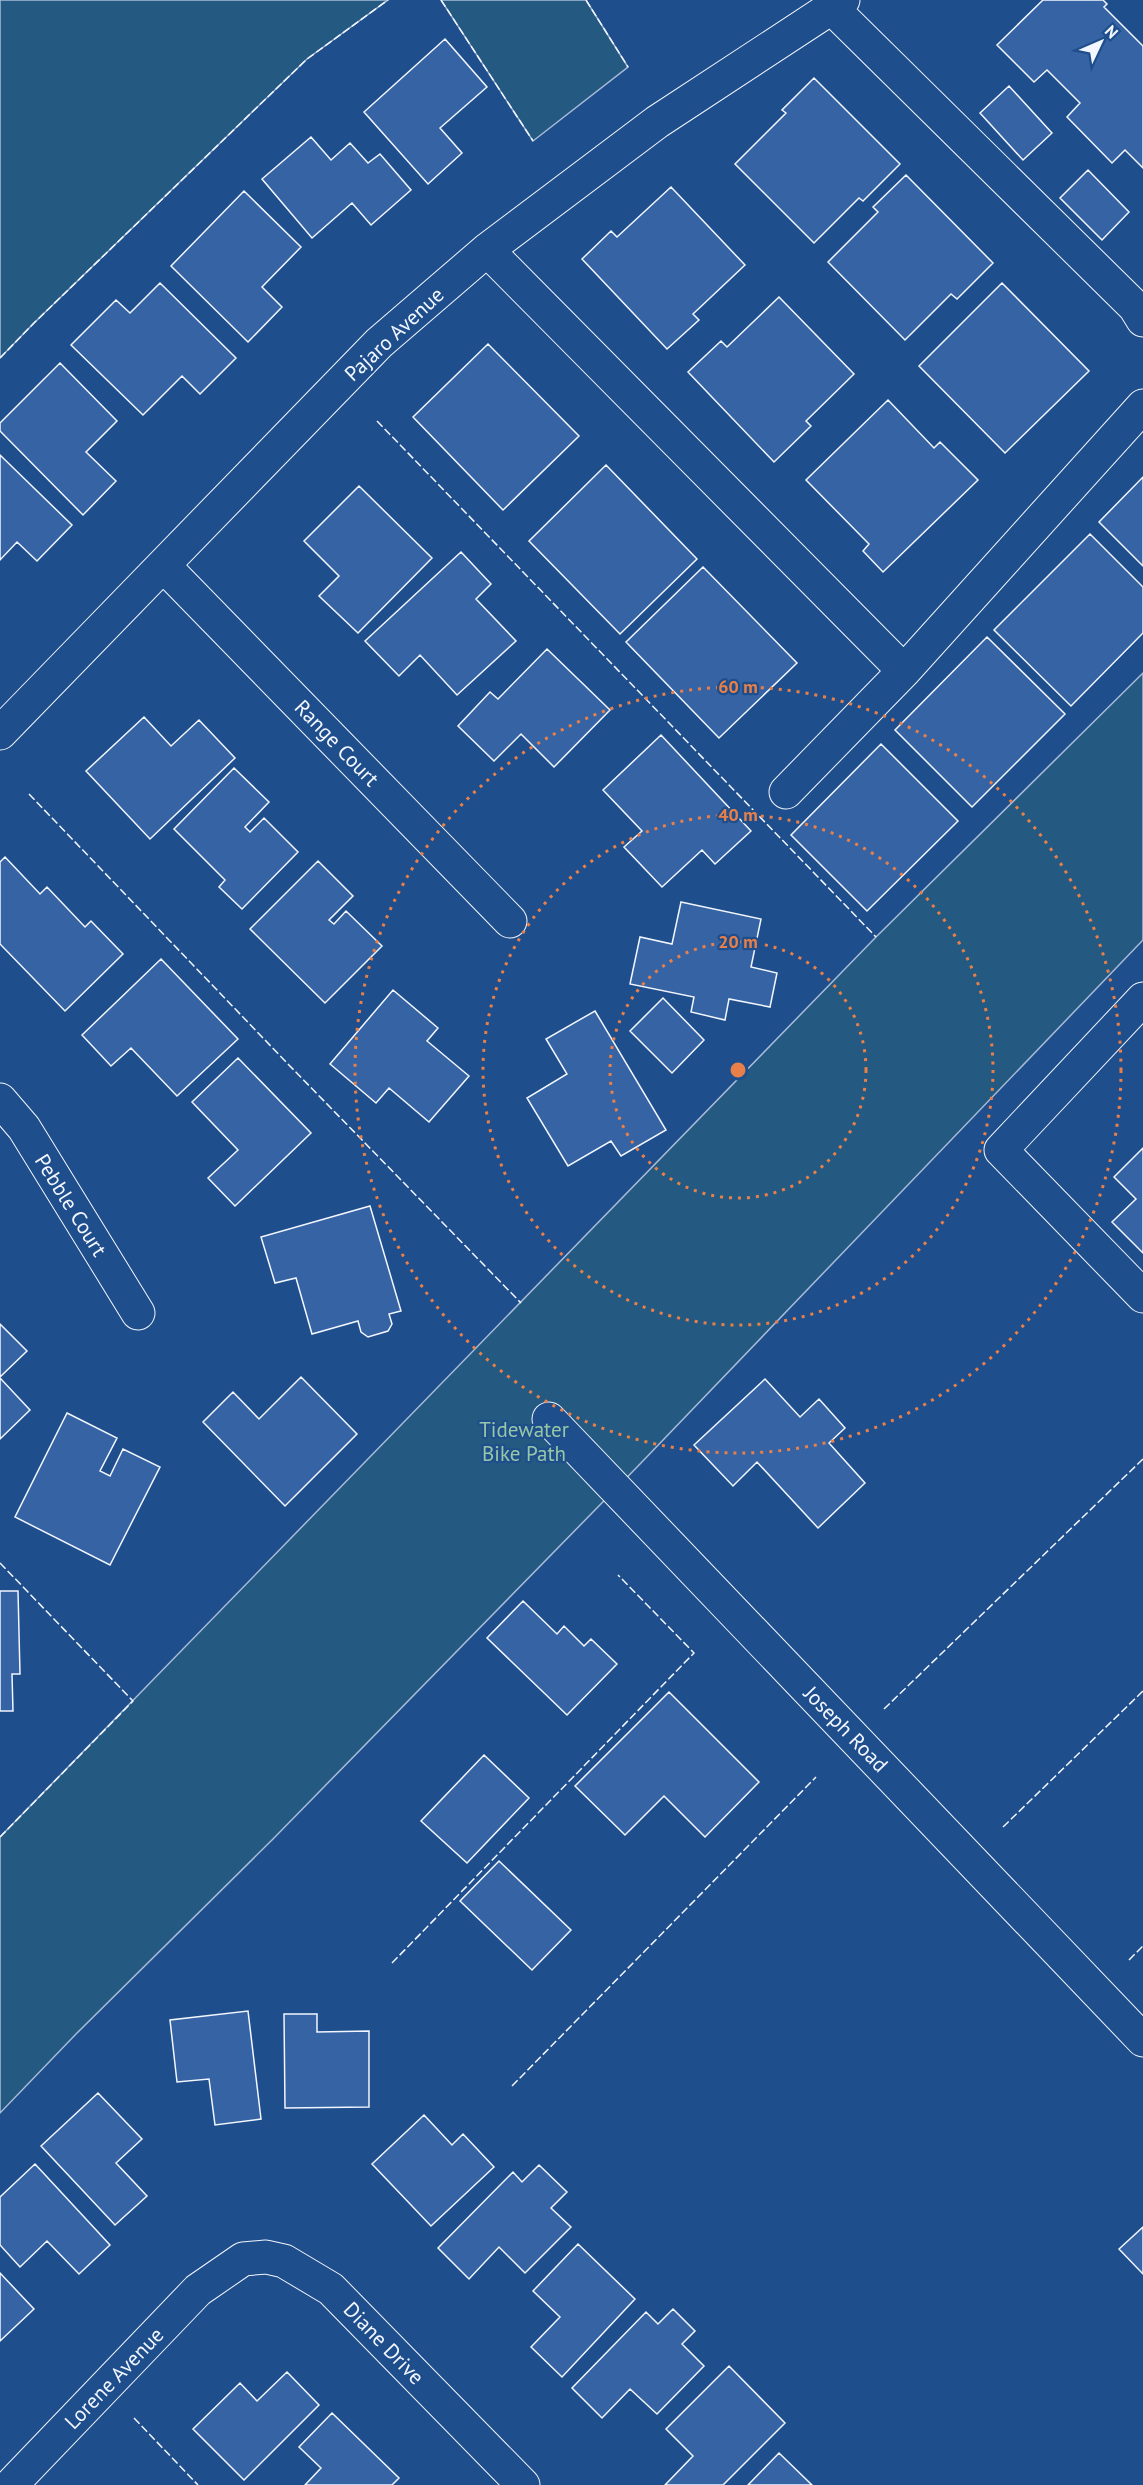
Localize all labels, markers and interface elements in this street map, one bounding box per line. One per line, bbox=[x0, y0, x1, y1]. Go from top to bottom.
north arrow bbox=[1071, 12, 1131, 72]
text: N bbox=[1101, 21, 1123, 42]
street label: Pajaro Avenue bbox=[339, 281, 449, 387]
text: 60 m bbox=[718, 675, 758, 698]
street label: Range Court bbox=[289, 694, 385, 792]
text: 40 m bbox=[718, 803, 758, 826]
text: 20 m bbox=[718, 930, 758, 953]
centre of rings bbox=[728, 1060, 748, 1080]
street label: Pebble Court bbox=[29, 1149, 113, 1261]
park label: Tidewater Bike Path bbox=[479, 1416, 569, 1467]
street label: Joseph Road bbox=[797, 1679, 894, 1778]
street label: Diane Drive bbox=[338, 2296, 430, 2390]
street label: Lorene Avenue bbox=[59, 2321, 169, 2435]

